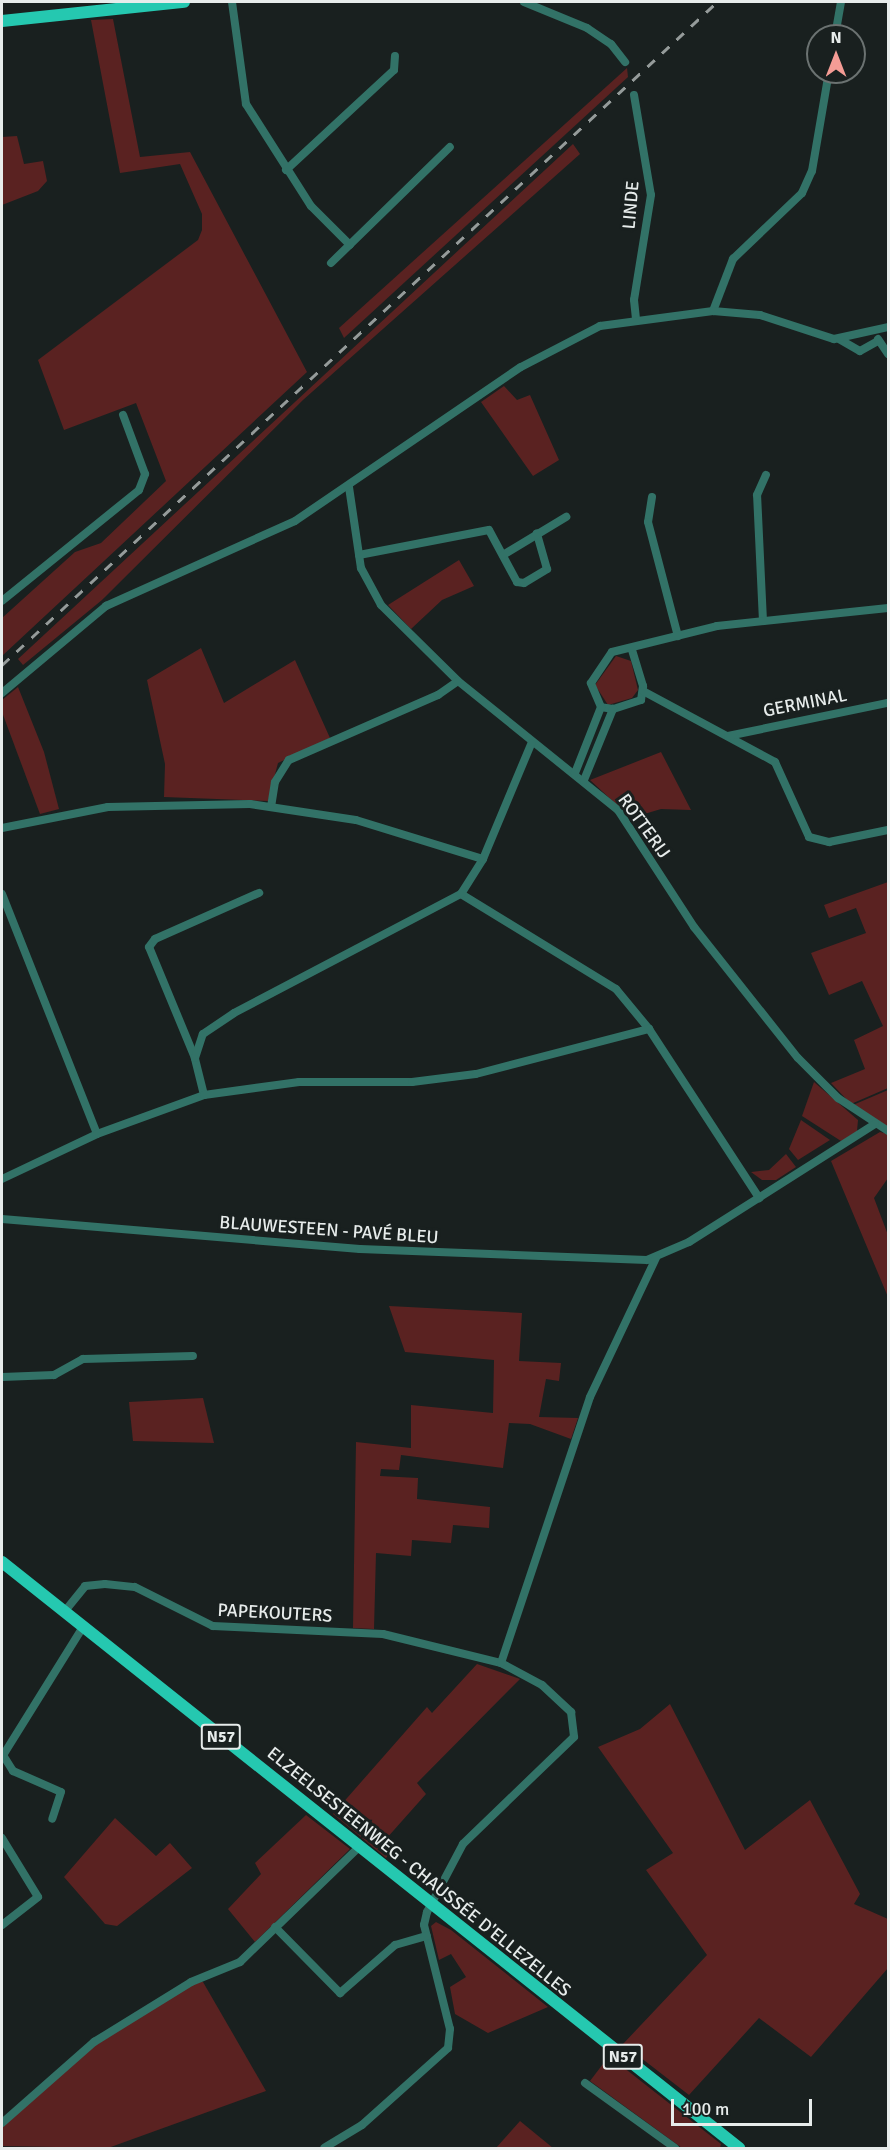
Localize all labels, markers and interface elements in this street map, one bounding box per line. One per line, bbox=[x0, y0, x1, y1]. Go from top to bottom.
north arrow bbox=[806, 24, 866, 84]
text: N bbox=[830, 28, 842, 48]
street label: LINDE bbox=[618, 180, 644, 230]
street label: GERMINAL bbox=[761, 684, 849, 722]
street label: ROTTERIJ bbox=[613, 790, 675, 862]
street label: BLAUWESTEEN - PAVÉ BLEU bbox=[219, 1212, 439, 1248]
street label: PAPEKOUTERS bbox=[217, 1599, 333, 1627]
road number: N57 bbox=[200, 1724, 242, 1750]
street label: ELZEELSESTEENWEG - CHAUSSÉE D'ELLEZELLES bbox=[263, 1743, 575, 2001]
road number: N57 bbox=[602, 2044, 644, 2070]
scale bar bbox=[674, 2087, 815, 2125]
text: 100 m bbox=[682, 2098, 729, 2120]

